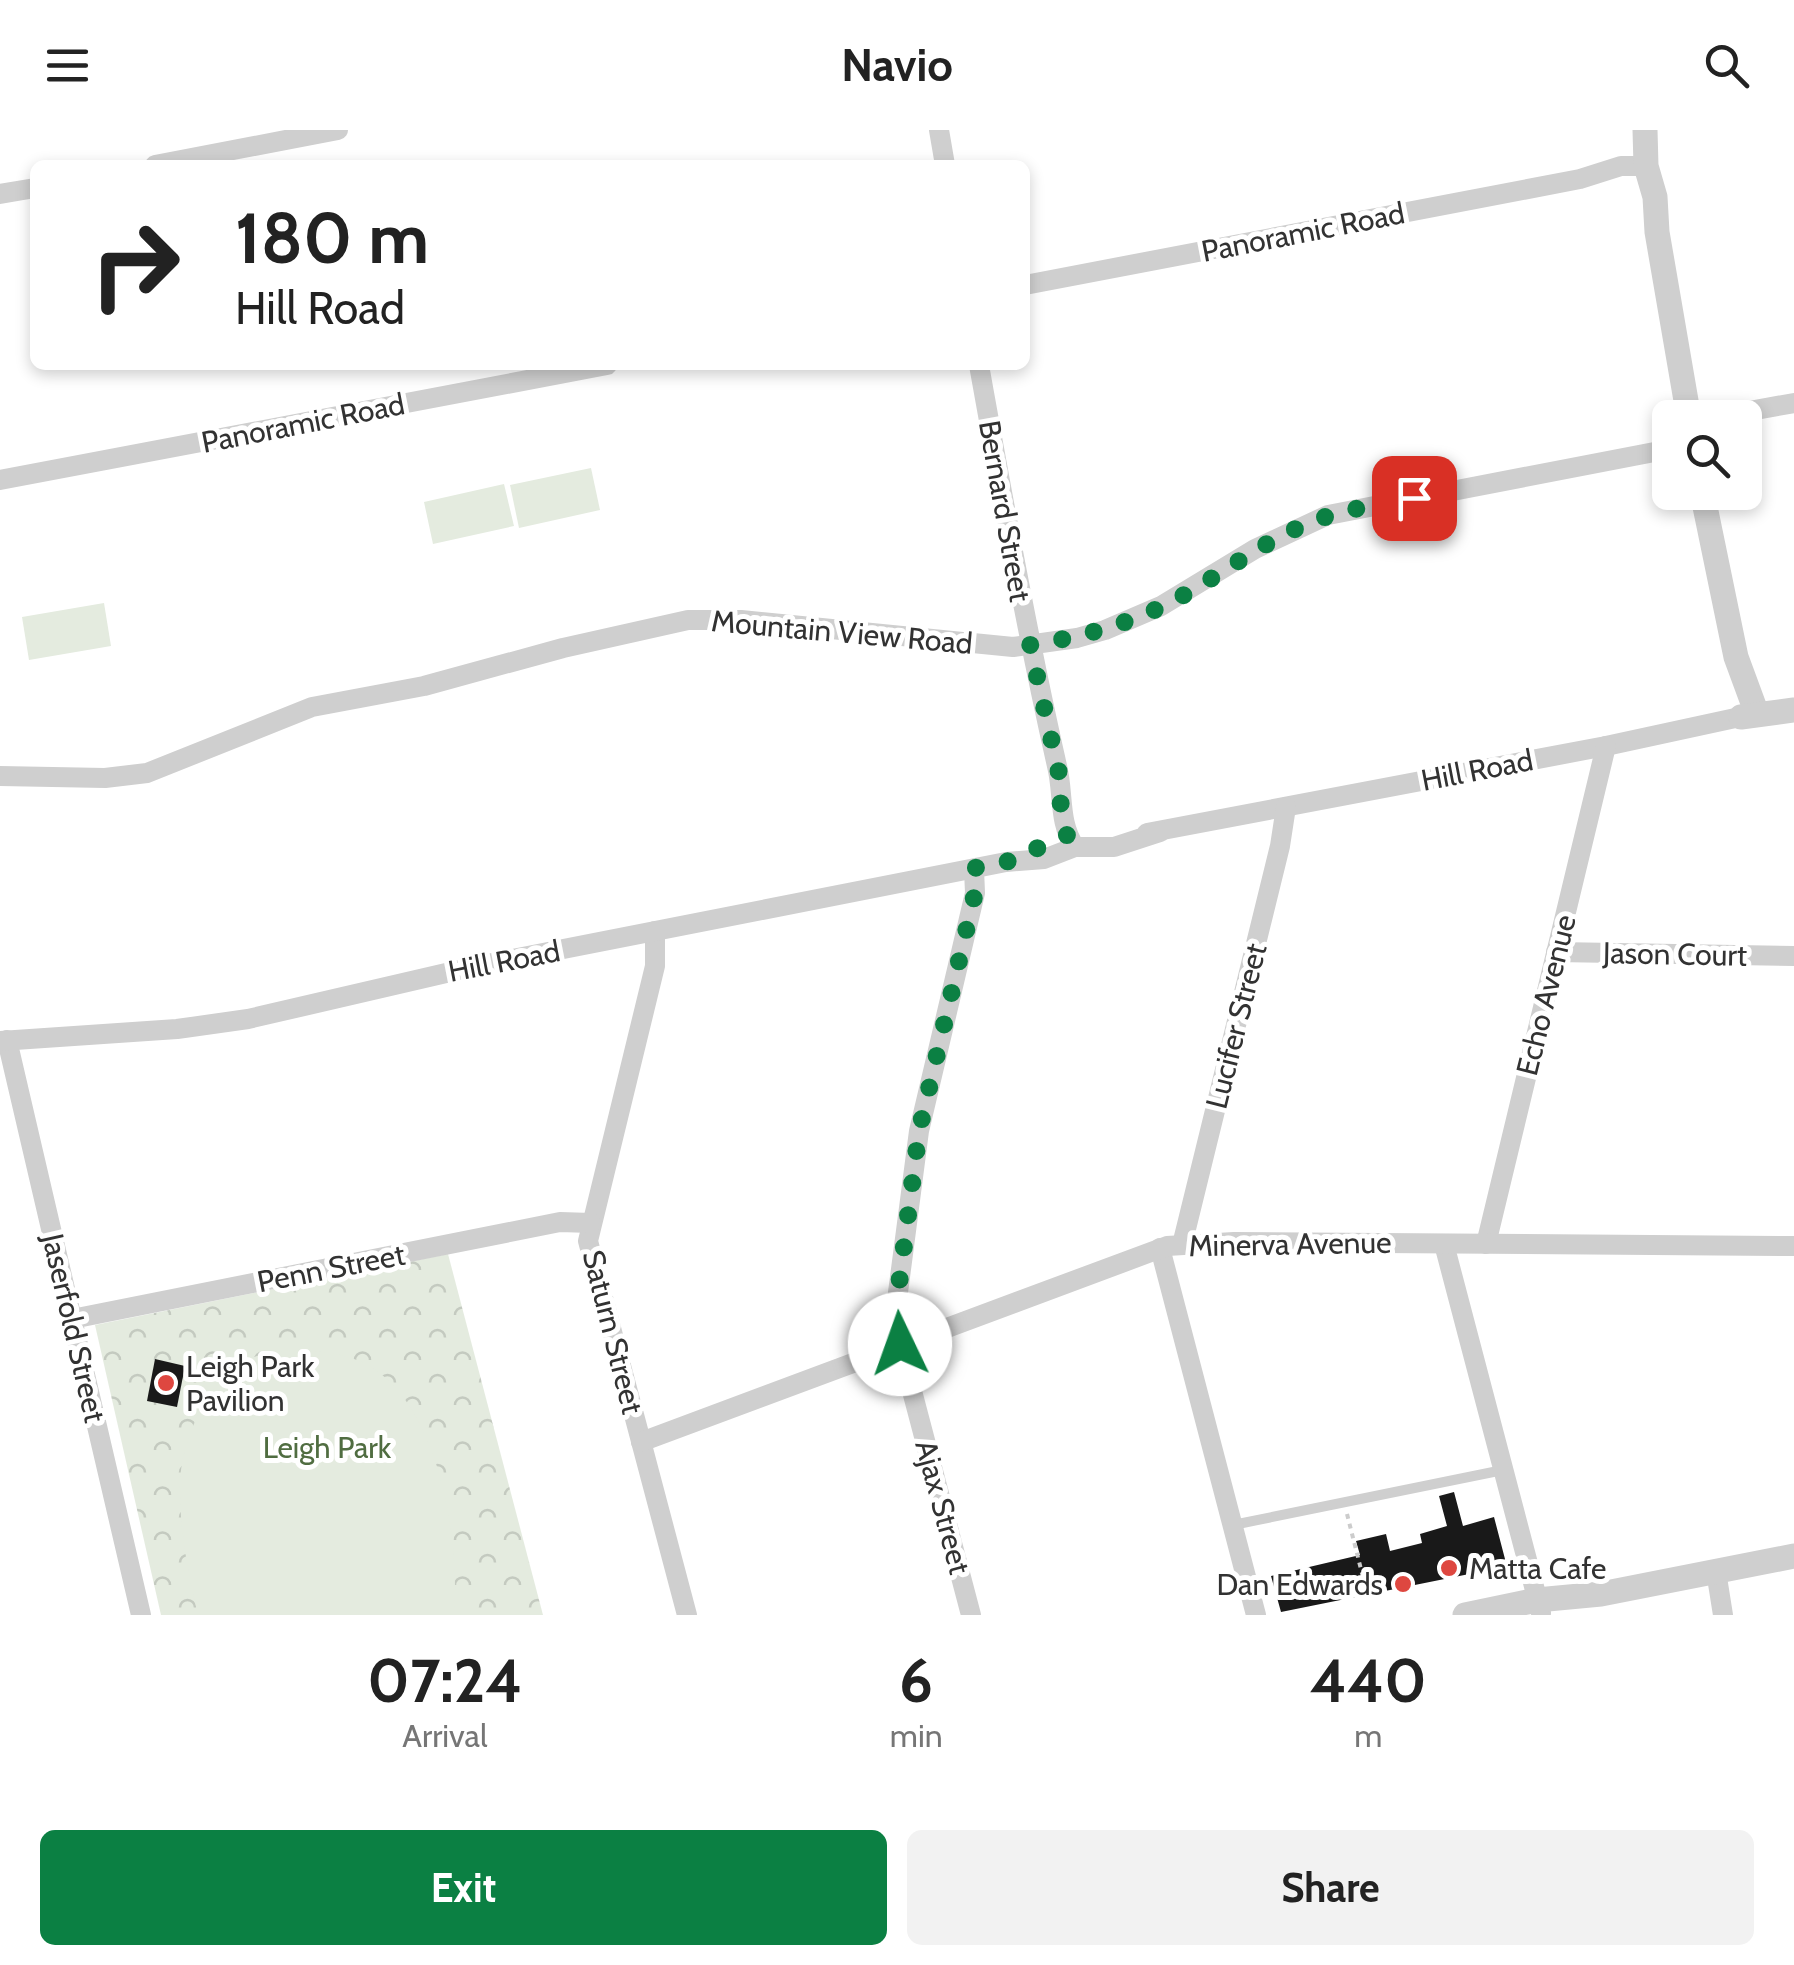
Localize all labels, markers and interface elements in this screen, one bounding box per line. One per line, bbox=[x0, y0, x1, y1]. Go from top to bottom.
icon: menu bbox=[40, 38, 95, 93]
text: Navio bbox=[841, 38, 953, 92]
icon: search bbox=[1699, 38, 1754, 93]
street label: Panoramic Road bbox=[1198, 194, 1408, 270]
text: 180 m bbox=[235, 195, 429, 281]
icon: right bbox=[70, 200, 200, 330]
text: Hill Road bbox=[235, 281, 405, 335]
street label: Panoramic Road bbox=[198, 385, 408, 461]
map controls bbox=[1652, 400, 1762, 510]
button: search bbox=[1652, 400, 1762, 510]
street label: Bernard Street bbox=[971, 417, 1039, 605]
pin bbox=[1372, 456, 1457, 541]
icon: arrive bbox=[1387, 471, 1442, 526]
street label: Mountain View Road bbox=[710, 602, 974, 662]
street label: Hill Road bbox=[1418, 741, 1536, 799]
street label: Echo Avenue bbox=[1508, 911, 1584, 1079]
street label: Hill Road bbox=[445, 932, 563, 990]
street label: Jason Court bbox=[1602, 934, 1747, 974]
street label: Lucifer Street bbox=[1198, 940, 1274, 1112]
street label: Minerva Avenue bbox=[1188, 1224, 1392, 1264]
street label: Jaserfold Street bbox=[34, 1229, 114, 1426]
street label: Penn Street bbox=[254, 1236, 408, 1300]
street label: Saturn Street bbox=[575, 1246, 651, 1418]
position arrow bbox=[848, 1292, 952, 1396]
place label: Leigh Park Pavilion bbox=[186, 1348, 315, 1419]
marker: Leigh Park Pavilion bbox=[155, 1372, 177, 1394]
park label: Leigh Park bbox=[263, 1429, 392, 1466]
street label: Ajax Street bbox=[907, 1436, 979, 1578]
place label: Matta Cafe bbox=[1469, 1550, 1606, 1587]
marker: Matta Cafe bbox=[1438, 1557, 1460, 1579]
place label: Dan Edwards bbox=[1217, 1566, 1383, 1603]
marker: Dan Edwards bbox=[1392, 1573, 1414, 1595]
text: 07:24 bbox=[367, 1644, 523, 1717]
text: 6 bbox=[899, 1644, 933, 1717]
text: 440 bbox=[1310, 1644, 1427, 1717]
text: Arrival bbox=[402, 1716, 488, 1755]
text: min bbox=[890, 1716, 943, 1755]
text: m bbox=[1354, 1716, 1382, 1755]
button: Exit bbox=[40, 1830, 887, 1945]
button: Share bbox=[907, 1830, 1754, 1945]

